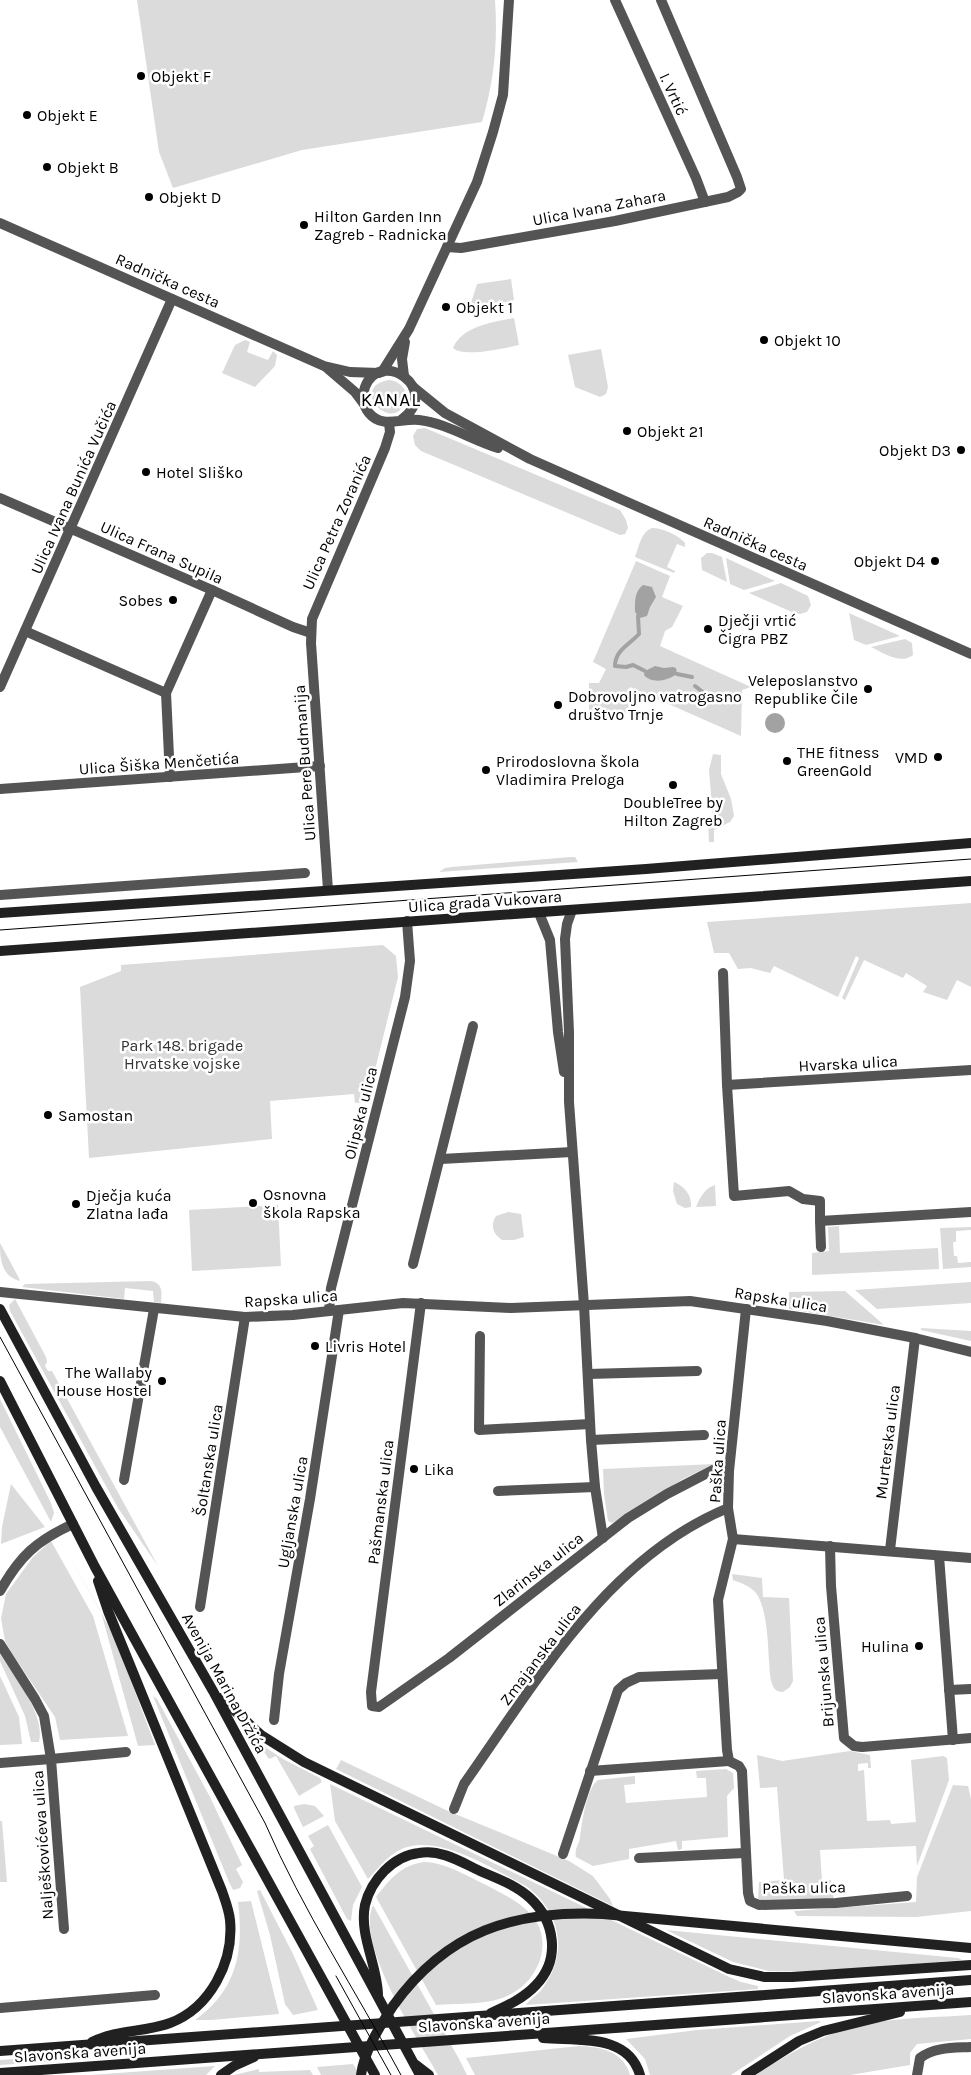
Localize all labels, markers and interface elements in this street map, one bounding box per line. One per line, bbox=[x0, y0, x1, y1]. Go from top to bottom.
place label: Objekt F bbox=[151, 67, 211, 86]
marker: Objekt F bbox=[135, 70, 147, 82]
street label: I. Vrtić bbox=[655, 70, 692, 118]
place label: Objekt E bbox=[37, 106, 98, 125]
marker: Objekt E bbox=[21, 109, 33, 121]
place label: Objekt B bbox=[57, 158, 119, 177]
marker: Objekt B bbox=[41, 161, 53, 173]
street label: Ulica Ivana Zahara bbox=[531, 185, 667, 230]
place label: Objekt D bbox=[159, 188, 221, 207]
marker: Objekt D bbox=[143, 191, 155, 203]
place label: Hilton Garden Inn Zagreb - Radnicka bbox=[314, 207, 447, 244]
marker: Hilton Garden Inn Zagreb - Radnicka bbox=[298, 219, 310, 231]
street label: Radnička cesta bbox=[113, 249, 223, 312]
place label: Objekt 1 bbox=[456, 298, 513, 317]
marker: Objekt 1 bbox=[440, 301, 452, 313]
place label: Objekt 10 bbox=[774, 331, 841, 350]
marker: Objekt 10 bbox=[758, 334, 770, 346]
district label: KANAL bbox=[361, 389, 421, 411]
street label: Ulica Ivana Bunića Vučića bbox=[27, 398, 120, 577]
place label: Objekt 21 bbox=[637, 422, 703, 441]
marker: Objekt 21 bbox=[621, 425, 633, 437]
place label: Objekt D3 bbox=[879, 441, 951, 460]
marker: Objekt D3 bbox=[955, 444, 967, 456]
street label: Ulica Petra Zoranića bbox=[298, 452, 375, 593]
place label: Hotel Sliško bbox=[156, 463, 243, 482]
marker: Hotel Sliško bbox=[140, 466, 152, 478]
street label: Radnička cesta bbox=[701, 512, 811, 575]
street label: Ulica Frana Supila bbox=[97, 517, 226, 588]
place label: Objekt D4 bbox=[854, 552, 925, 571]
marker: Objekt D4 bbox=[929, 555, 941, 567]
place label: Sobes bbox=[118, 591, 163, 610]
marker: Sobes bbox=[167, 594, 179, 606]
place label: Dječji vrtić Čigra PBZ bbox=[718, 611, 797, 648]
marker: Dječji vrtić Čigra PBZ bbox=[702, 623, 714, 635]
place label: Veleposlanstvo Republike Čile bbox=[748, 671, 858, 708]
marker: Veleposlanstvo Republike Čile bbox=[862, 683, 874, 695]
street label: Ulica Pere Budmanija bbox=[290, 684, 319, 842]
place label: Dobrovoljno vatrogasno društvo Trnje bbox=[568, 687, 742, 724]
marker: Dobrovoljno vatrogasno društvo Trnje bbox=[552, 699, 564, 711]
place label: THE fitness GreenGold bbox=[797, 743, 879, 780]
street label: Ulica Šiška Menčetića bbox=[78, 748, 240, 779]
place label: VMD bbox=[895, 748, 928, 767]
marker: VMD bbox=[932, 751, 944, 763]
place label: Prirodoslovna škola Vladimira Preloga bbox=[496, 752, 640, 789]
marker: THE fitness GreenGold bbox=[781, 755, 793, 767]
marker: Prirodoslovna škola Vladimira Preloga bbox=[480, 764, 492, 776]
marker: DoubleTree by Hilton Zagreb bbox=[667, 779, 679, 791]
place label: DoubleTree by Hilton Zagreb bbox=[623, 793, 724, 830]
street label: Ulica grada Vukovara bbox=[407, 887, 563, 916]
park label: Park 148. brigade Hrvatske vojske bbox=[121, 1036, 243, 1073]
street label: Hvarska ulica bbox=[798, 1051, 898, 1076]
street label: Olipska ulica bbox=[340, 1065, 381, 1161]
place label: Samostan bbox=[58, 1106, 133, 1125]
marker: Samostan bbox=[42, 1109, 54, 1121]
place label: Osnovna škola Rapska bbox=[263, 1185, 360, 1222]
place label: Dječja kuća Zlatna lađa bbox=[86, 1186, 171, 1223]
marker: Osnovna škola Rapska bbox=[247, 1197, 259, 1209]
marker: Dječja kuća Zlatna lađa bbox=[70, 1198, 82, 1210]
street label: Rapska ulica bbox=[733, 1283, 829, 1316]
street label: Rapska ulica bbox=[243, 1286, 339, 1311]
place label: Livris Hotel bbox=[325, 1337, 406, 1356]
marker: Livris Hotel bbox=[309, 1340, 321, 1352]
place label: The Wallaby House Hostel bbox=[56, 1363, 153, 1400]
marker: The Wallaby House Hostel bbox=[156, 1375, 168, 1387]
street label: Murterska ulica bbox=[871, 1384, 904, 1500]
street label: Šoltanska ulica bbox=[190, 1403, 227, 1518]
street label: Paška ulica bbox=[705, 1419, 730, 1503]
street label: Pašmanska ulica bbox=[363, 1439, 398, 1566]
street label: Ugljanska ulica bbox=[273, 1455, 312, 1570]
place label: Lika bbox=[424, 1460, 454, 1479]
marker: Lika bbox=[408, 1463, 420, 1475]
street label: Zlarinska ulica bbox=[490, 1528, 587, 1610]
street label: Zmajanska ulica bbox=[496, 1600, 585, 1709]
street label: Avenija Marina Držića bbox=[178, 1610, 271, 1757]
street label: Brijunska ulica bbox=[809, 1616, 838, 1728]
place label: Hulina bbox=[861, 1637, 909, 1656]
marker: Hulina bbox=[913, 1640, 925, 1652]
street label: Nalješkovićeva ulica bbox=[28, 1770, 57, 1920]
street label: Paška ulica bbox=[762, 1877, 846, 1898]
street label: Slavonska avenija bbox=[821, 1979, 955, 2008]
street label: Slavonska avenija bbox=[417, 2008, 551, 2037]
street label: Slavonska avenija bbox=[13, 2038, 147, 2067]

